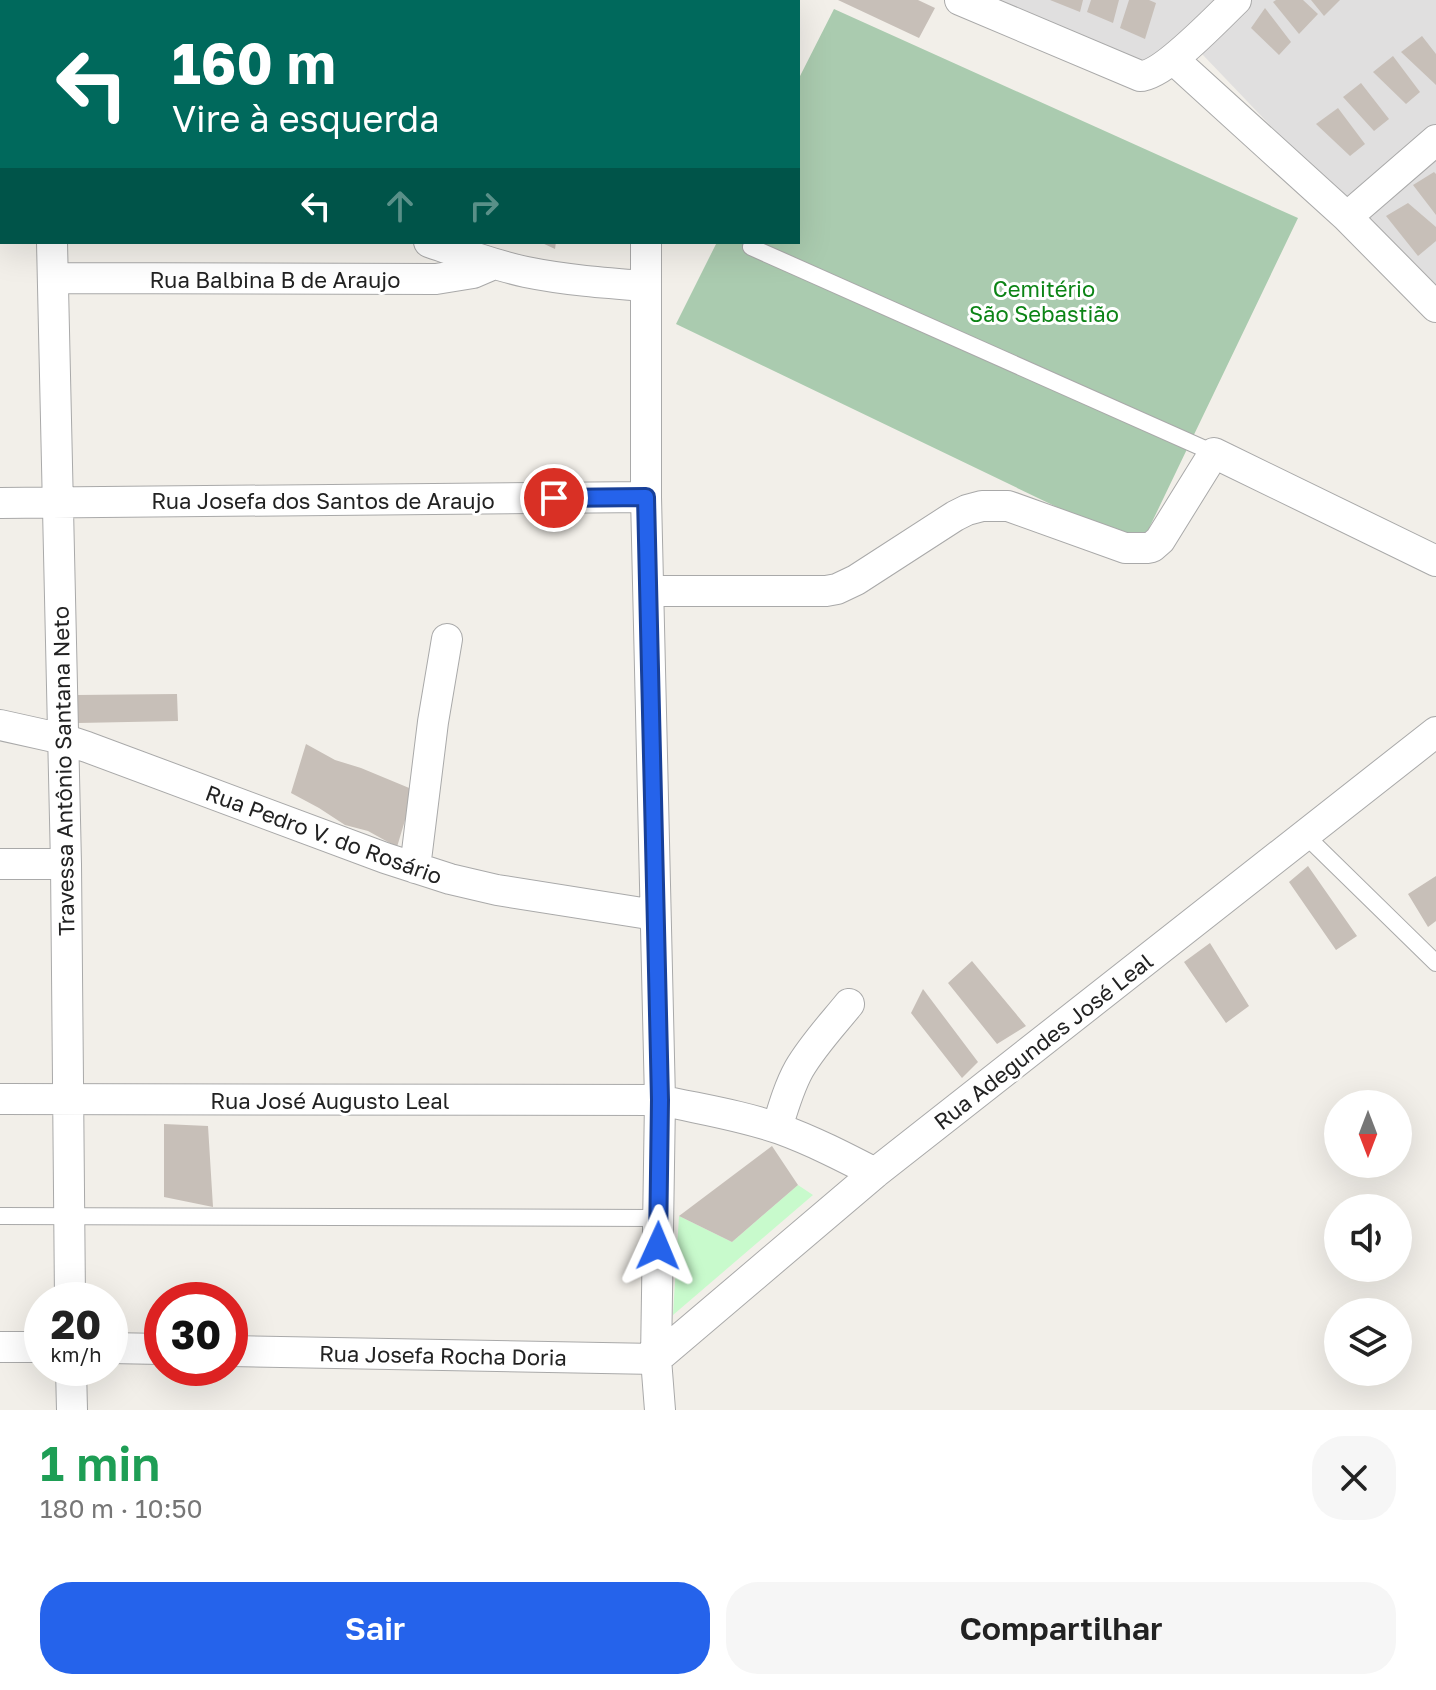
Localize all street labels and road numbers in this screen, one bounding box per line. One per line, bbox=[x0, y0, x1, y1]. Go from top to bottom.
street label: Rua Balbina B de Araujo bbox=[150, 266, 400, 293]
street label: Rua Josefa dos Santos de Araujo bbox=[151, 487, 495, 514]
street label: Travessa Antônio Santana Neto bbox=[47, 606, 79, 936]
street label: Rua Pedro V. do Rosário bbox=[202, 779, 446, 889]
street label: Rua Adegundes José Leal bbox=[928, 947, 1158, 1135]
street label: Rua José Augusto Leal bbox=[210, 1087, 450, 1114]
street label: Rua Josefa Rocha Doria bbox=[319, 1339, 567, 1371]

